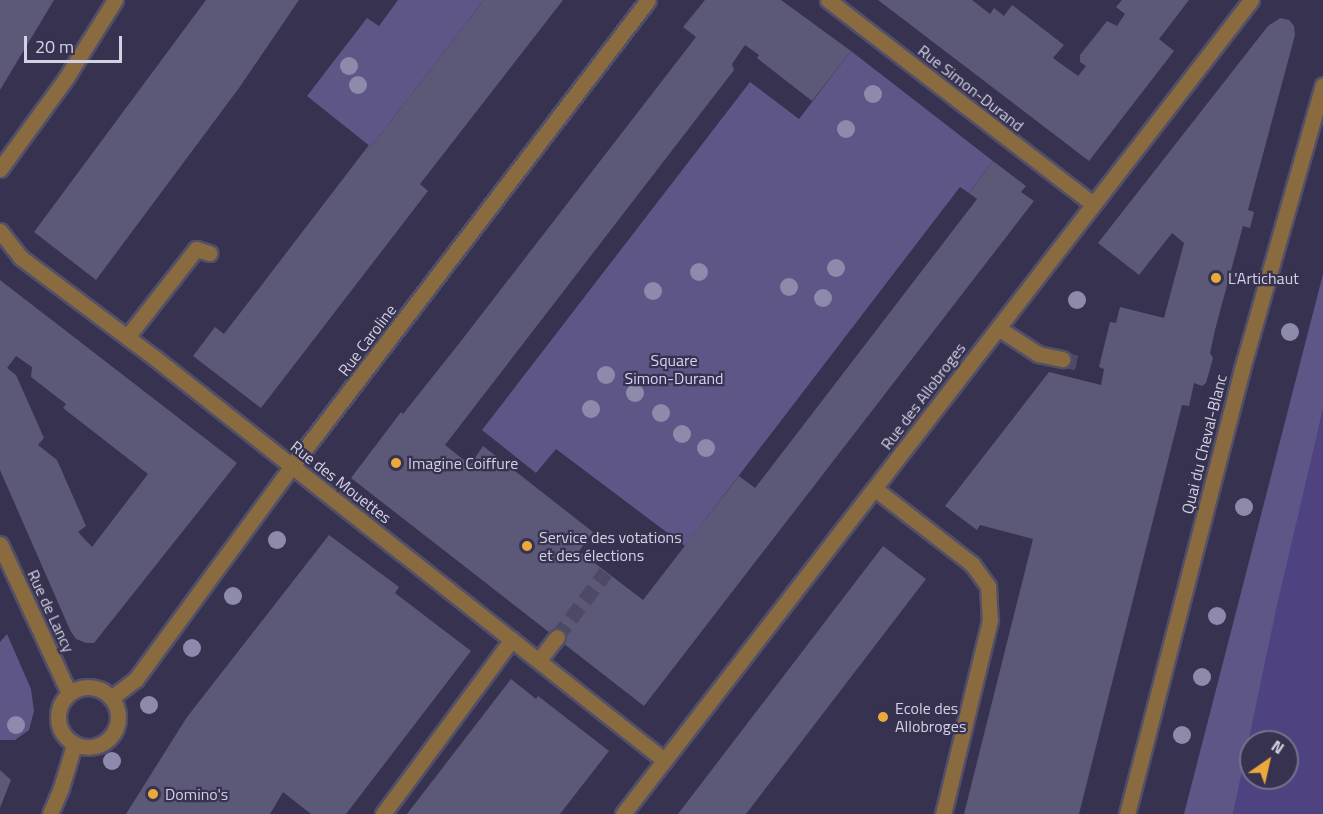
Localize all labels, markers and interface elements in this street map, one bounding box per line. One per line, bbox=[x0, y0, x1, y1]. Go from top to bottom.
scale bar bbox=[27, 24, 124, 62]
text: 20 m bbox=[35, 33, 74, 60]
street label: Rue Simon-Durand bbox=[914, 41, 1028, 135]
place label: L'Artichaut bbox=[1228, 268, 1299, 288]
marker: L'Artichaut bbox=[1209, 271, 1223, 285]
street label: Rue Caroline bbox=[334, 301, 400, 379]
street label: Rue des Allobroges bbox=[877, 339, 969, 453]
park label: Square Simon-Durand bbox=[624, 350, 724, 388]
street label: Quai du Cheval-Blanc bbox=[1177, 372, 1231, 516]
street label: Rue des Mouettes bbox=[287, 437, 395, 527]
place label: Imagine Coiffure bbox=[408, 453, 518, 473]
marker: Imagine Coiffure bbox=[389, 456, 403, 470]
place label: Service des votations et des élections bbox=[539, 527, 682, 565]
marker: Service des votations et des élections bbox=[520, 539, 534, 553]
street label: Rue de Lancy bbox=[24, 567, 78, 655]
place label: Ecole des Allobroges bbox=[895, 698, 966, 736]
marker: Ecole des Allobroges bbox=[876, 710, 890, 724]
north arrow bbox=[1239, 730, 1299, 790]
text: N bbox=[1267, 734, 1289, 760]
place label: Domino's bbox=[165, 784, 228, 804]
marker: Domino's bbox=[146, 787, 160, 801]

